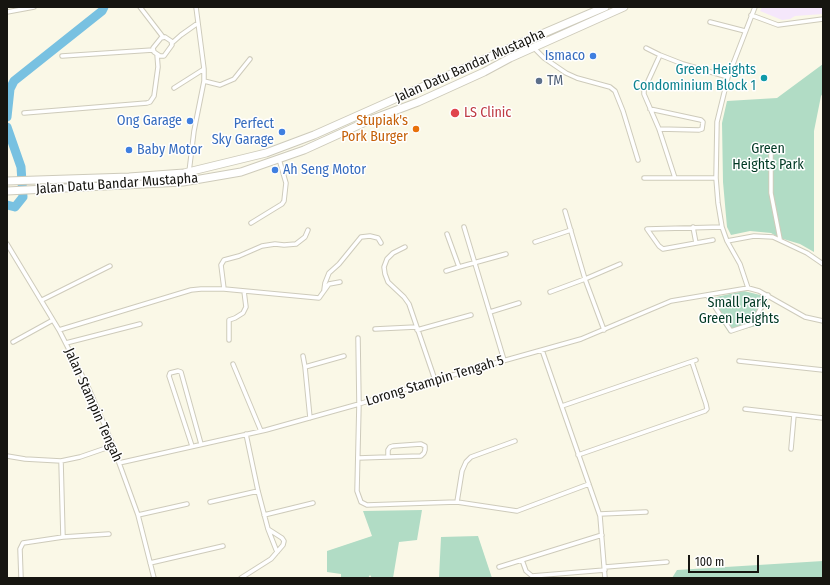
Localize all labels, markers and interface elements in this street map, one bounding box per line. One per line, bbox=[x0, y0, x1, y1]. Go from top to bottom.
street label: Jalan Datu Bandar Mustapha bbox=[392, 25, 548, 107]
place label: Ismaco bbox=[545, 48, 585, 64]
marker: Ismaco bbox=[588, 51, 598, 61]
place label: Green Heights Condominium Block 1 bbox=[633, 62, 756, 94]
place label: TM bbox=[547, 73, 563, 89]
marker: Green Heights Condominium Block 1 bbox=[759, 73, 769, 83]
marker: TM bbox=[534, 76, 544, 86]
place label: LS Clinic bbox=[464, 105, 511, 121]
marker: LS Clinic bbox=[449, 107, 461, 119]
place label: Ong Garage bbox=[117, 113, 182, 129]
place label: Stupiak's Pork Burger bbox=[341, 113, 408, 146]
marker: Ong Garage bbox=[185, 116, 195, 126]
place label: Perfect Sky Garage bbox=[212, 116, 274, 148]
marker: Stupiak's Pork Burger bbox=[411, 124, 421, 134]
marker: Perfect Sky Garage bbox=[277, 127, 287, 137]
park label: Green Heights Park bbox=[732, 141, 804, 174]
place label: Baby Motor bbox=[137, 142, 202, 158]
marker: Baby Motor bbox=[124, 145, 134, 155]
place label: Ah Seng Motor bbox=[283, 162, 366, 178]
marker: Ah Seng Motor bbox=[270, 165, 280, 175]
street label: Jalan Datu Bandar Mustapha bbox=[35, 170, 199, 198]
park label: Small Park, Green Heights bbox=[699, 295, 779, 328]
street label: Jalan Stampin Tengah bbox=[60, 345, 126, 465]
street label: Lorong Stampin Tengah 5 bbox=[364, 352, 506, 410]
scale bar bbox=[690, 547, 761, 573]
text: 100 m bbox=[695, 555, 724, 569]

